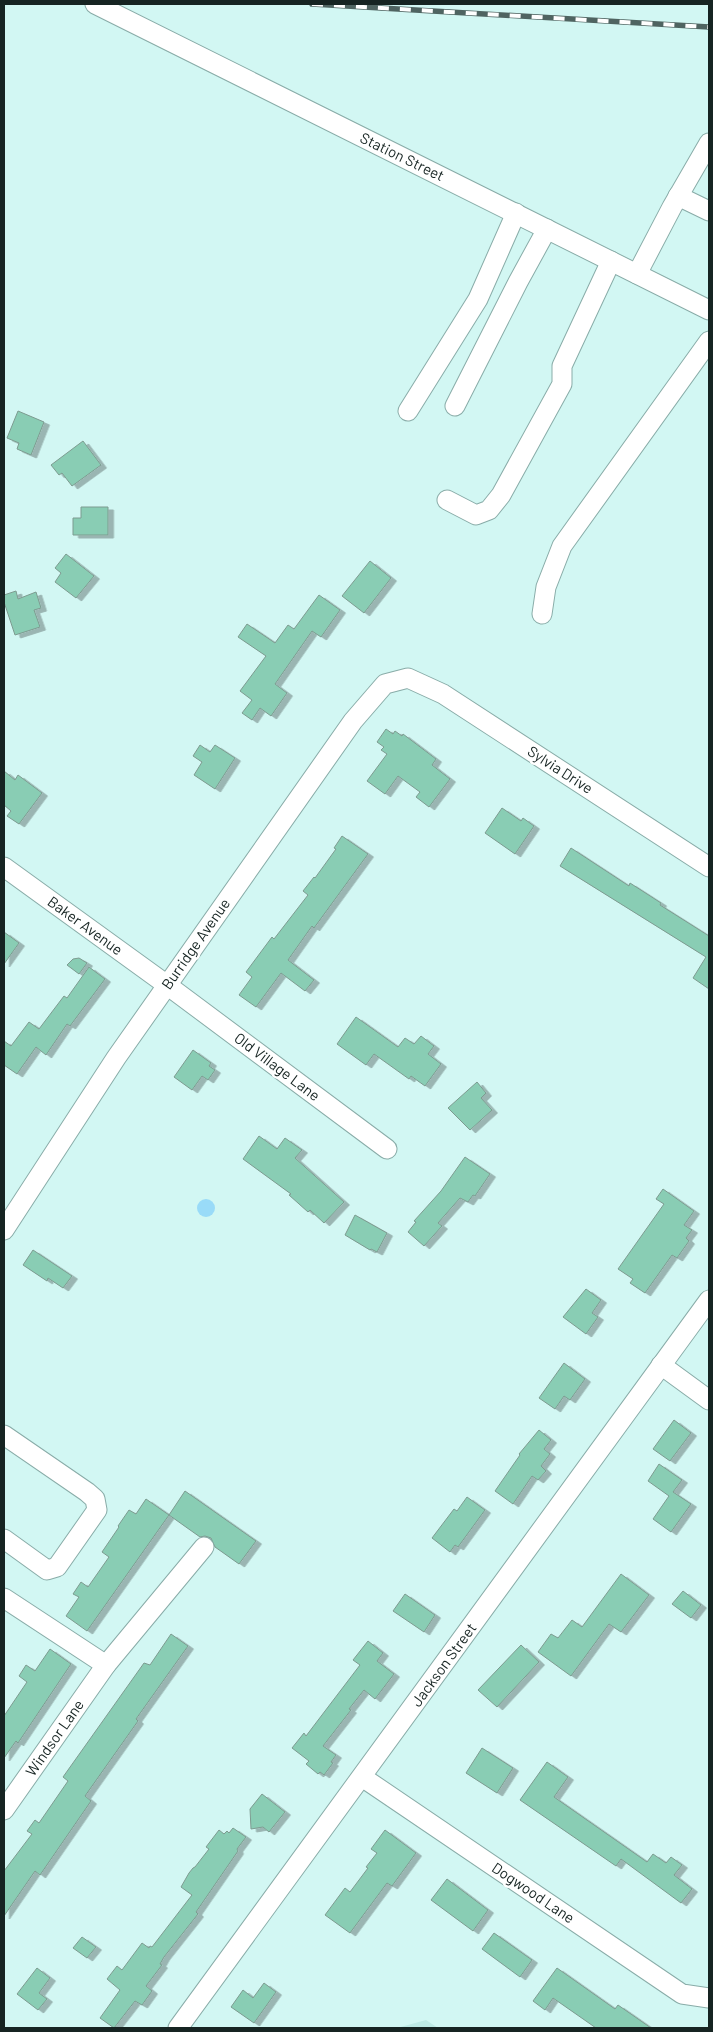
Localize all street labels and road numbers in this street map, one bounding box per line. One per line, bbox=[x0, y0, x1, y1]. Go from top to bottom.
street label: Station Street bbox=[357, 128, 447, 184]
street label: Sylvia Drive bbox=[525, 741, 597, 797]
street label: Baker Avenue bbox=[45, 892, 127, 958]
street label: Burridge Avenue bbox=[157, 894, 233, 992]
street label: Old Village Lane bbox=[231, 1028, 324, 1104]
street label: Jackson Street bbox=[407, 1619, 480, 1710]
street label: Windsor Lane bbox=[21, 1696, 87, 1779]
street label: Dogwood Lane bbox=[489, 1858, 578, 1926]

